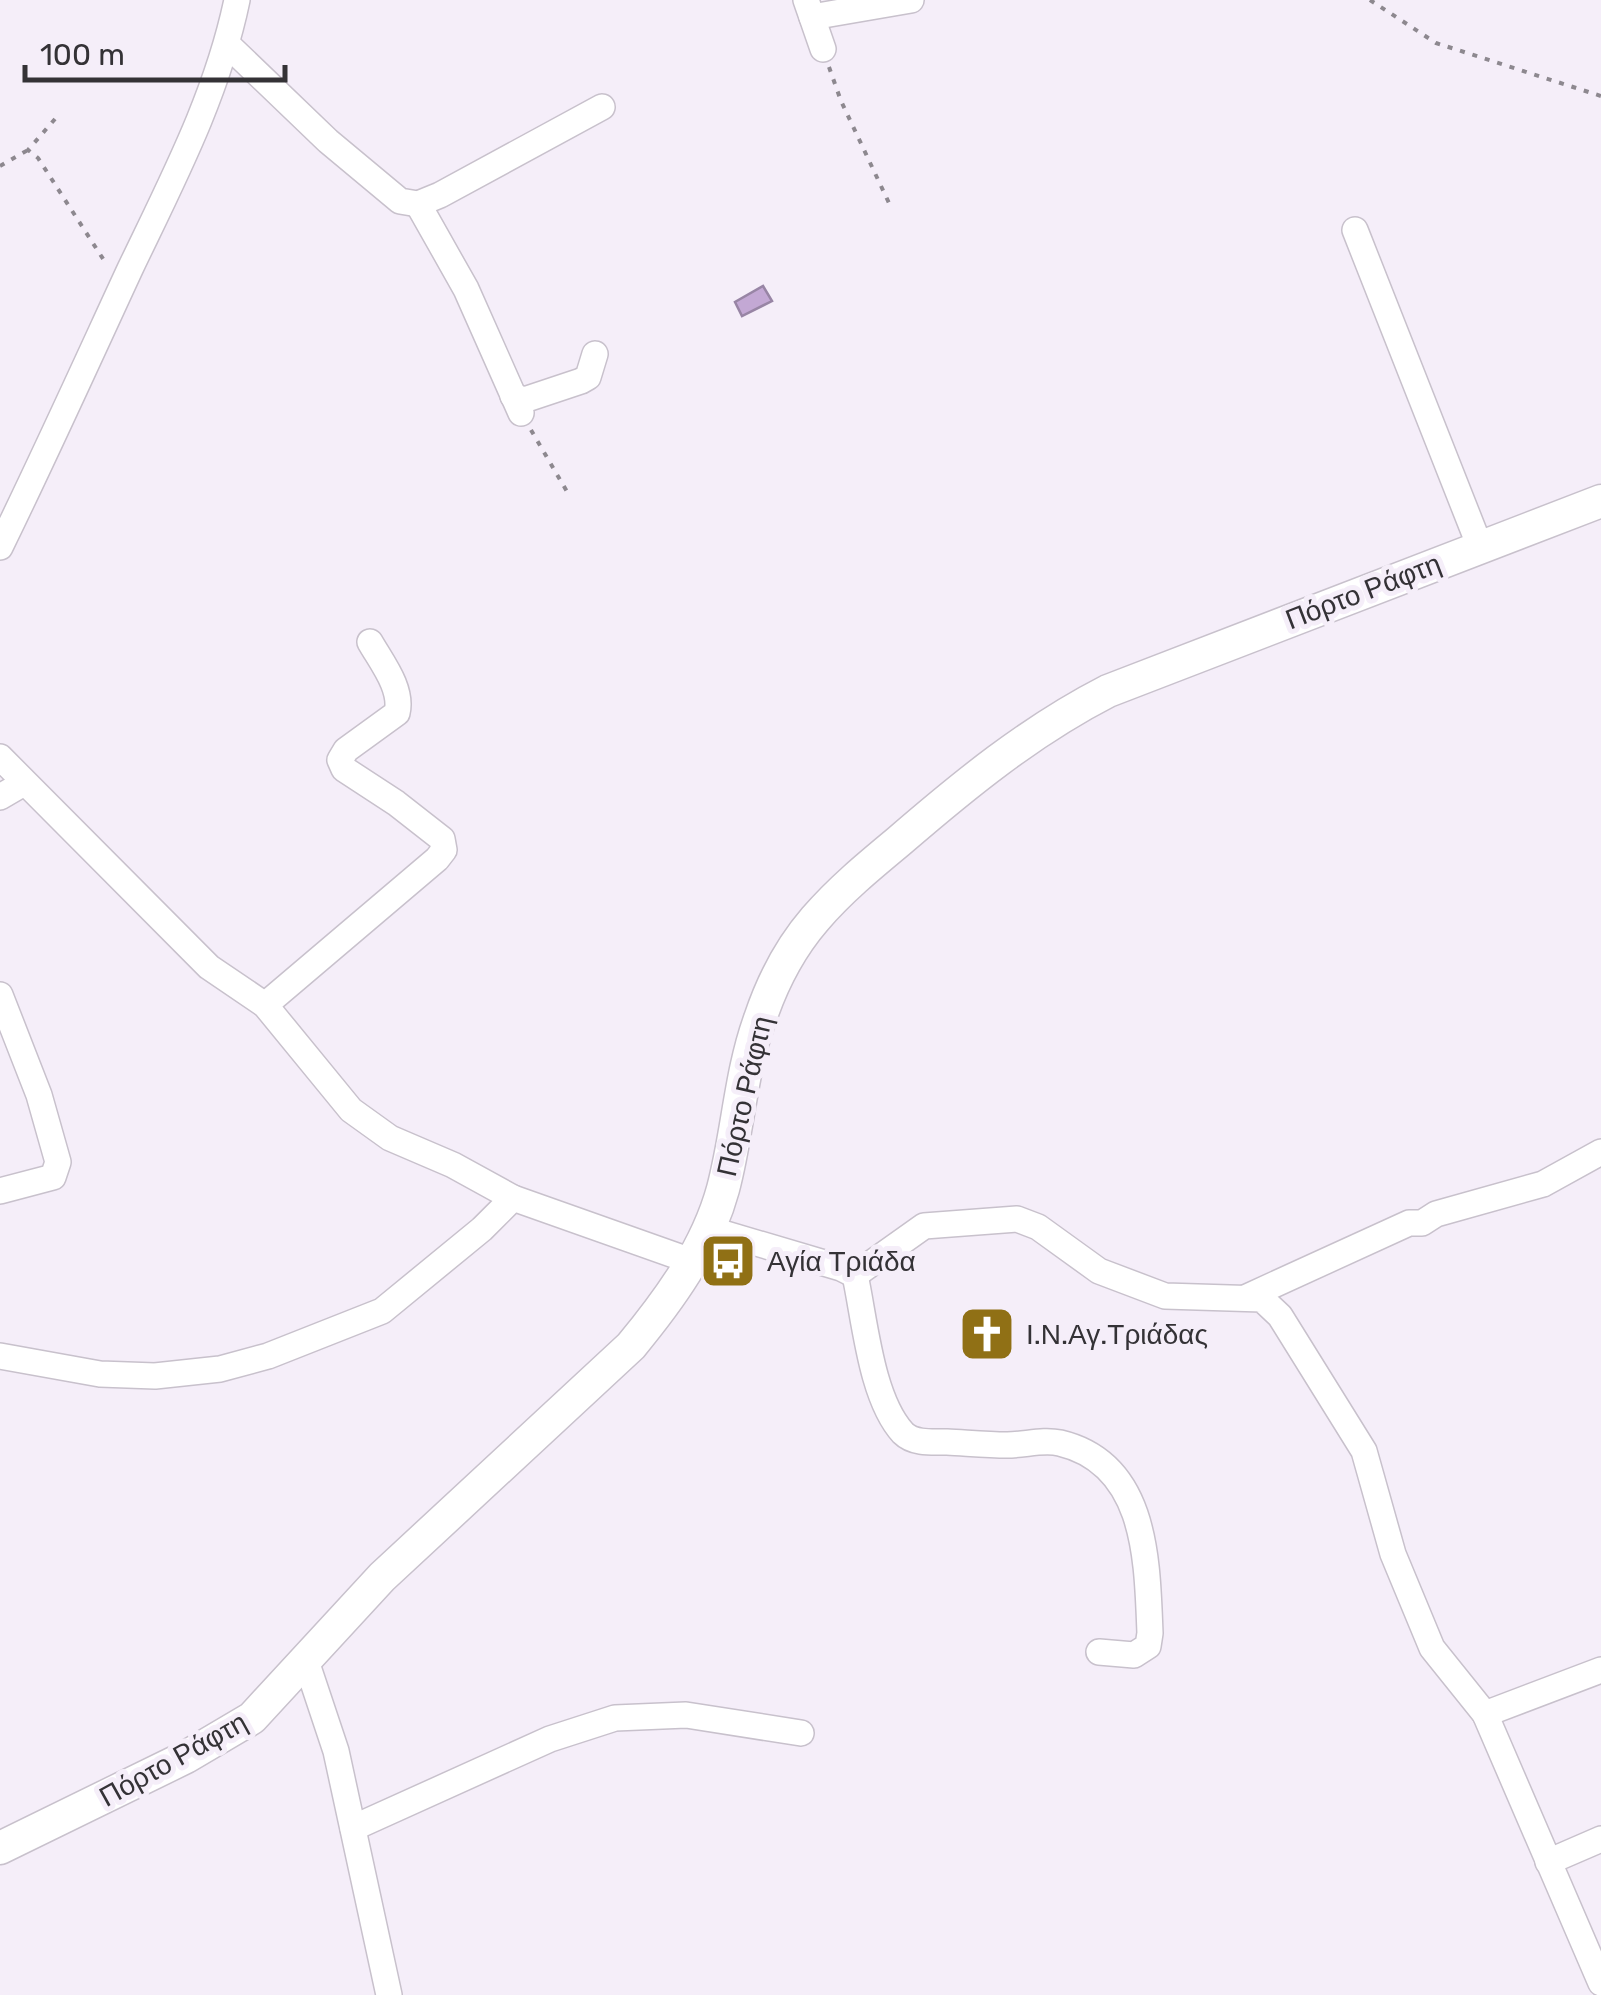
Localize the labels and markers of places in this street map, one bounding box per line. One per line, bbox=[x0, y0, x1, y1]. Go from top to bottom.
bus stop icon: Αγία Τριάδα bbox=[698, 1231, 758, 1291]
place label: Αγία Τριάδα bbox=[767, 1245, 916, 1278]
church icon: Ι.Ν.Αγ.Τριάδας bbox=[957, 1304, 1017, 1364]
place label: Ι.Ν.Αγ.Τριάδας bbox=[1026, 1318, 1208, 1351]

